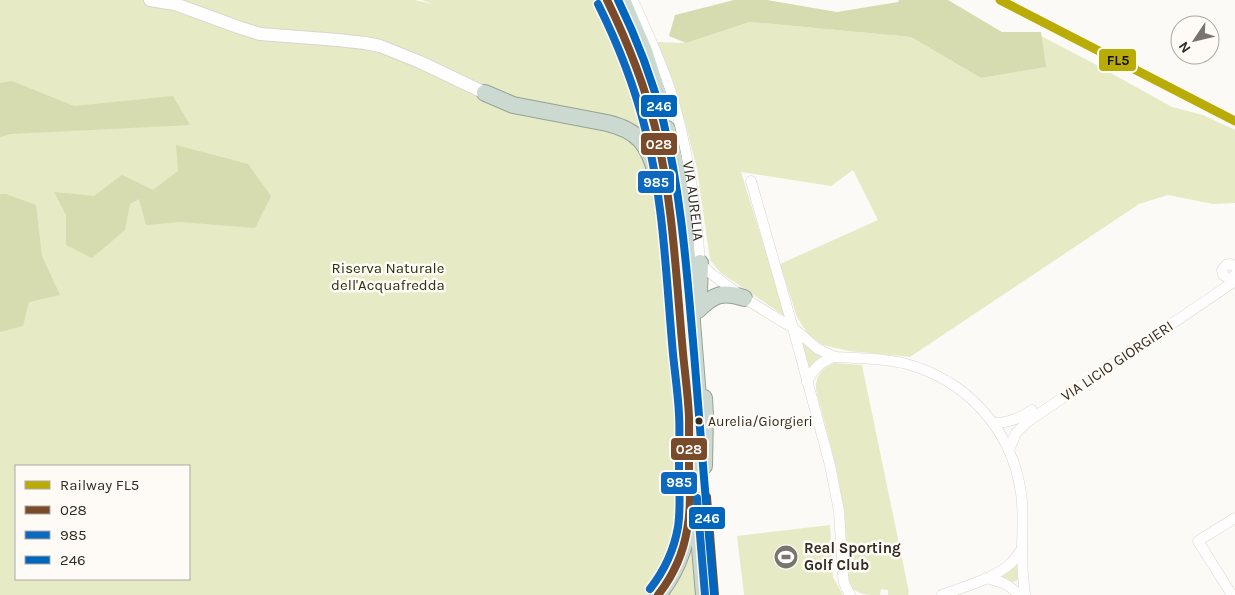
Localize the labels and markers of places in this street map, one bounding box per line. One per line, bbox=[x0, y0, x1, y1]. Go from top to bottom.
place label: Aurelia/Giorgieri bbox=[708, 413, 813, 430]
marker: Aurelia/Giorgieri bbox=[694, 416, 704, 426]
place label: Real Sporting Golf Club bbox=[804, 539, 901, 574]
sports icon: Real Sporting Golf Club bbox=[773, 544, 799, 570]

